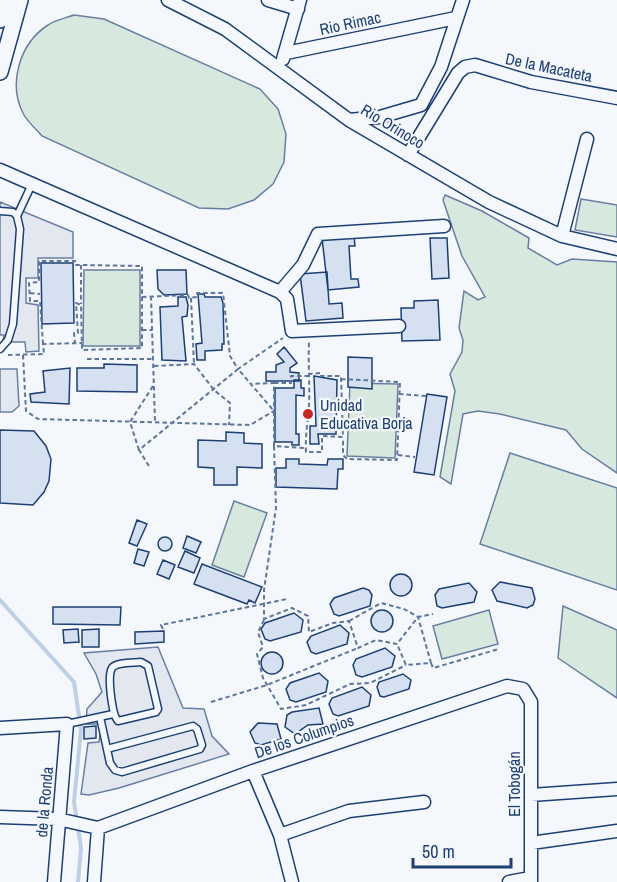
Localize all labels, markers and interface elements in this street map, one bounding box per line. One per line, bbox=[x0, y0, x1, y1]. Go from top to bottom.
street label: Rio Rimac bbox=[317, 6, 383, 40]
street label: De la Macateta bbox=[504, 47, 595, 87]
street label: Rio Orinoco bbox=[357, 98, 429, 154]
place label: Unidad Educativa Borja bbox=[320, 394, 413, 434]
marker: Unidad Educativa Borja bbox=[301, 407, 315, 421]
street label: De los Columpios bbox=[251, 709, 357, 763]
street label: El Tobogán bbox=[503, 751, 525, 817]
street label: de la Ronda bbox=[30, 765, 58, 838]
scale bar bbox=[413, 831, 510, 869]
text: 50 m bbox=[422, 839, 455, 864]

